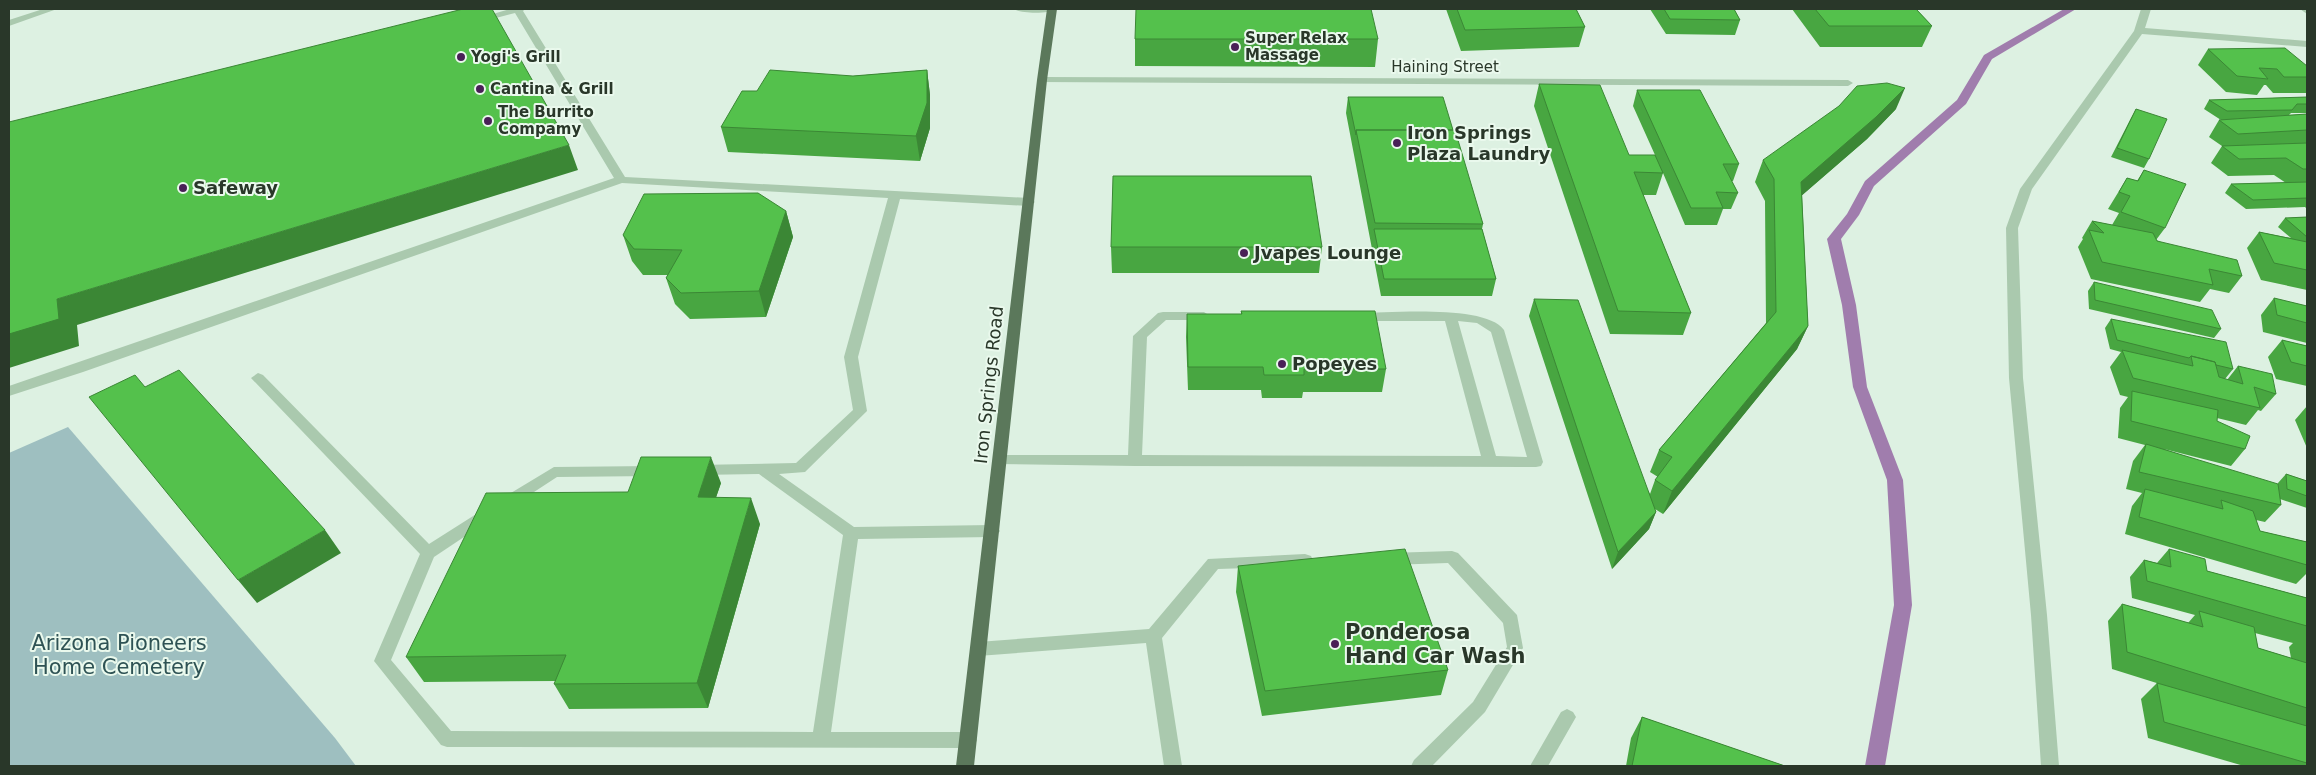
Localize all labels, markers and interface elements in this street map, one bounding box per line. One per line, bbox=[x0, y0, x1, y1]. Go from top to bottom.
place label: Super Relax Massage bbox=[1245, 29, 1347, 64]
marker: Super Relax Massage bbox=[1229, 41, 1241, 53]
place label: Yogi's Grill bbox=[470, 48, 561, 66]
marker: Yogi's Grill bbox=[455, 51, 467, 63]
street label: Haining Street bbox=[1391, 58, 1499, 76]
place label: Cantina & Grill bbox=[490, 80, 614, 98]
marker: Cantina & Grill bbox=[474, 83, 486, 95]
place label: The Burrito Compamy bbox=[498, 103, 594, 138]
marker: The Burrito Compamy bbox=[482, 115, 494, 127]
place label: Iron Springs Plaza Laundry bbox=[1407, 122, 1550, 164]
marker: Iron Springs Plaza Laundry bbox=[1391, 137, 1403, 149]
place label: Safeway bbox=[193, 177, 278, 198]
marker: Safeway bbox=[177, 182, 189, 194]
place label: Jvapes Lounge bbox=[1252, 242, 1401, 263]
marker: Jvapes Lounge bbox=[1238, 247, 1250, 259]
street label: Iron Springs Road bbox=[970, 305, 1007, 465]
place label: Popeyes bbox=[1292, 353, 1377, 374]
marker: Popeyes bbox=[1276, 358, 1288, 370]
place label: Ponderosa Hand Car Wash bbox=[1345, 620, 1525, 668]
park label: Arizona Pioneers Home Cemetery bbox=[31, 631, 207, 679]
marker: Ponderosa Hand Car Wash bbox=[1329, 638, 1341, 650]

